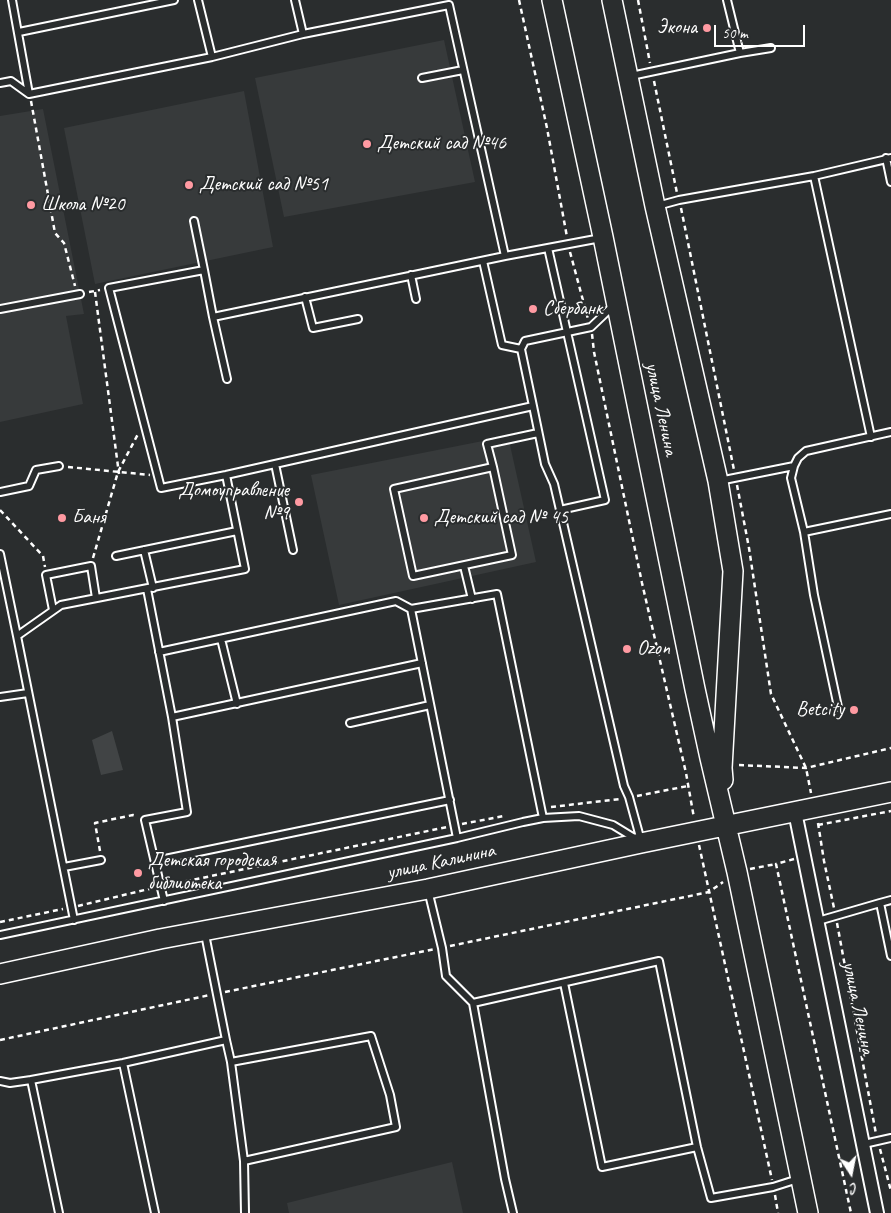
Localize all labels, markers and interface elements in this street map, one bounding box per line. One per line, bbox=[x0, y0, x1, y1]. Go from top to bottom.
scale bar bbox=[716, 15, 807, 47]
place label: Экона bbox=[657, 16, 697, 40]
marker: Экона bbox=[701, 22, 713, 34]
text: 50 m bbox=[722, 24, 748, 43]
place label: Детский сад №46 bbox=[377, 132, 506, 156]
marker: Детский сад №46 bbox=[361, 138, 373, 150]
place label: Детский сад №51 bbox=[199, 173, 328, 197]
marker: Детский сад №51 bbox=[183, 179, 195, 191]
place label: Школа №20 bbox=[41, 193, 124, 217]
marker: Школа №20 bbox=[25, 199, 37, 211]
place label: Сбербанк bbox=[543, 297, 602, 321]
marker: Сбербанк bbox=[527, 303, 539, 315]
street label: улица Ленина bbox=[639, 360, 683, 458]
place label: Домоуправление №9 bbox=[178, 479, 289, 526]
marker: Домоуправление №9 bbox=[293, 496, 305, 508]
place label: Баня bbox=[72, 506, 105, 530]
place label: Детский сад № 45 bbox=[434, 506, 568, 530]
marker: Баня bbox=[56, 512, 68, 524]
marker: Детский сад № 45 bbox=[418, 512, 430, 524]
place label: Ozon bbox=[637, 637, 670, 661]
marker: Ozon bbox=[621, 643, 633, 655]
place label: Betcity bbox=[796, 698, 844, 722]
marker: Betcity bbox=[848, 704, 860, 716]
street label: улица Калинина bbox=[385, 839, 497, 885]
place label: Детская городская библиотека bbox=[148, 849, 276, 896]
marker: Детская городская библиотека bbox=[132, 867, 144, 879]
street label: улица Ленина bbox=[836, 959, 880, 1057]
north arrow bbox=[826, 1148, 876, 1198]
text: С bbox=[849, 1179, 859, 1197]

